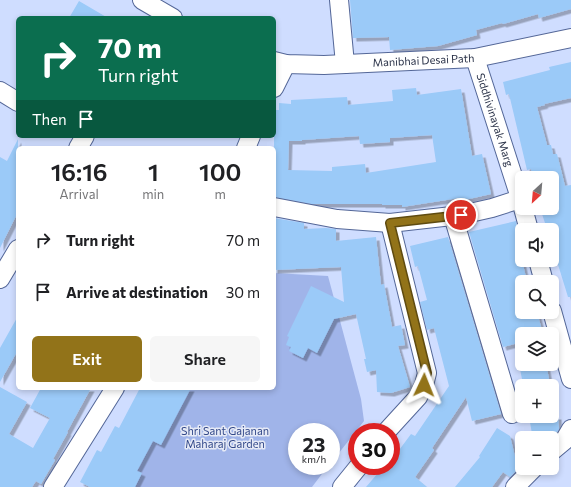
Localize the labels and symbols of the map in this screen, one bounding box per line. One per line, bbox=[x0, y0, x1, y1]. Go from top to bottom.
street label: Manibhai Desai Path bbox=[372, 51, 475, 69]
street label: Siddhivinayak Marg bbox=[474, 71, 517, 168]
north arrow bbox=[515, 171, 559, 215]
pin bbox=[444, 198, 478, 232]
position arrow bbox=[403, 364, 445, 406]
speed limit sign: 30 bbox=[348, 423, 400, 475]
park label: Shri Sant Gajanan Maharaj Garden bbox=[181, 424, 269, 450]

